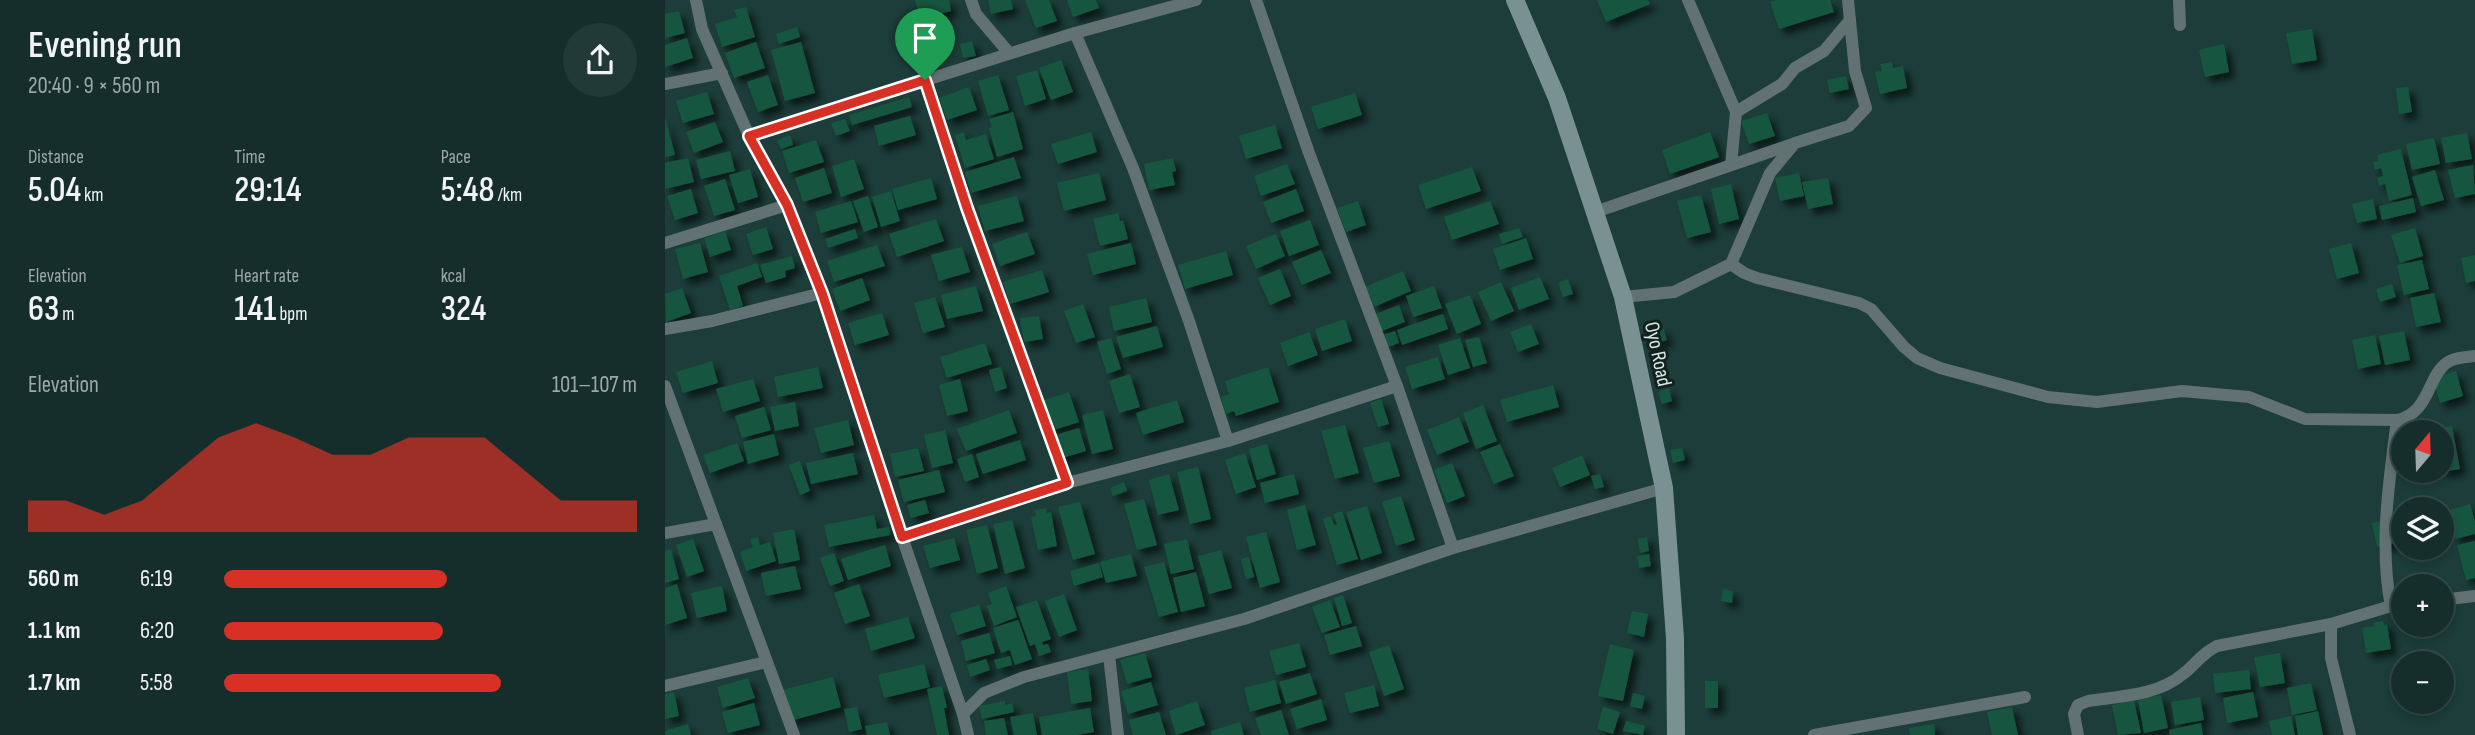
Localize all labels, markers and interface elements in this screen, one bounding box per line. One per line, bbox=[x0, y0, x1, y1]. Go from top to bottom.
pin bbox=[895, 8, 955, 80]
icon: arrive bbox=[906, 19, 944, 57]
text: Evening run bbox=[28, 23, 182, 68]
button: share bbox=[563, 23, 637, 97]
text: 20:40 · 9 × 560 m bbox=[28, 72, 160, 100]
text: Distance bbox=[28, 146, 84, 169]
text: Time bbox=[234, 146, 265, 169]
text: Pace bbox=[441, 146, 471, 169]
text: 5.04 bbox=[28, 169, 81, 212]
text: 29:14 bbox=[234, 169, 302, 212]
text: 5:48 bbox=[441, 169, 495, 212]
text: km bbox=[81, 184, 104, 207]
text: /km bbox=[495, 184, 522, 207]
text: Elevation bbox=[28, 265, 87, 288]
text: Heart rate bbox=[234, 265, 299, 288]
text: kcal bbox=[441, 265, 466, 288]
text: 63 bbox=[28, 288, 59, 331]
text: 141 bbox=[234, 288, 276, 331]
text: 324 bbox=[441, 288, 486, 331]
text: m bbox=[59, 303, 75, 326]
text: bpm bbox=[276, 303, 307, 326]
street label: Oyo Road bbox=[1639, 319, 1677, 389]
text: Elevation bbox=[28, 371, 99, 399]
text: 101–107 m bbox=[552, 371, 637, 399]
north arrow bbox=[2391, 420, 2453, 483]
map controls bbox=[2391, 420, 2454, 714]
button: layers bbox=[2391, 497, 2454, 560]
text: 560 m bbox=[28, 565, 79, 593]
text: 6:19 bbox=[140, 565, 173, 593]
button: + bbox=[2391, 574, 2454, 637]
text: 1.1 km bbox=[28, 617, 81, 645]
text: 6:20 bbox=[140, 617, 174, 645]
button: − bbox=[2391, 651, 2454, 714]
text: 1.7 km bbox=[28, 669, 81, 697]
text: 5:58 bbox=[140, 669, 173, 697]

